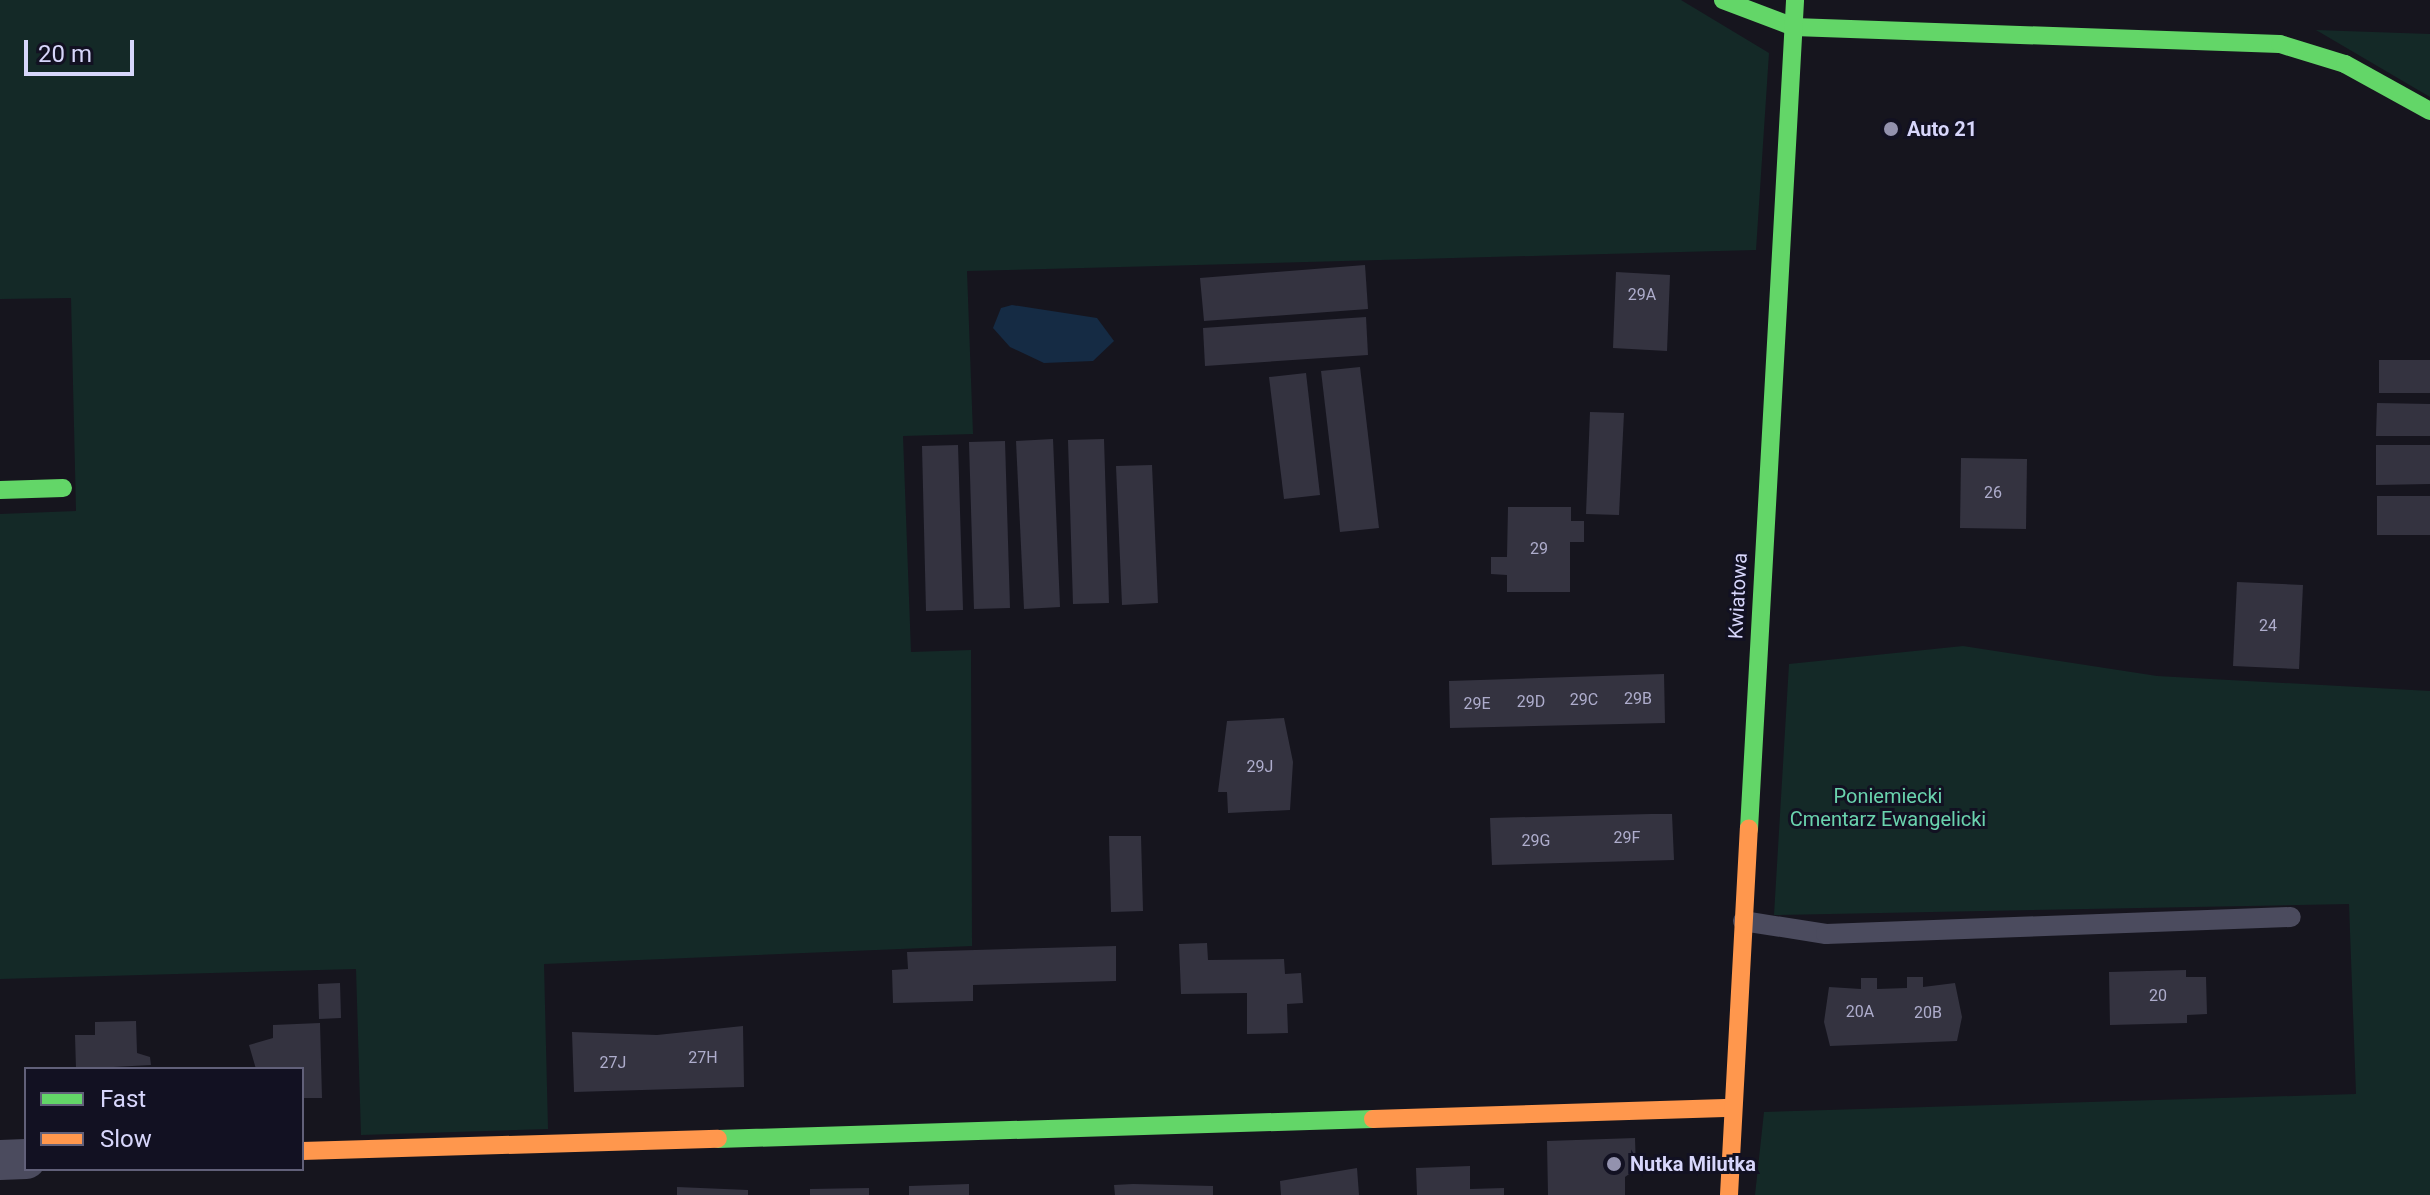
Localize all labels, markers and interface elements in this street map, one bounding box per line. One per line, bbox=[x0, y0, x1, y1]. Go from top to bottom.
scale bar bbox=[28, 24, 138, 74]
text: 20 m bbox=[38, 40, 92, 68]
place label: Auto 21 bbox=[1907, 117, 1977, 141]
marker: Auto 21 bbox=[1882, 120, 1900, 138]
house number: 29A bbox=[1628, 285, 1656, 305]
house number: 26 bbox=[1984, 483, 2002, 503]
house number: 29 bbox=[1530, 539, 1548, 559]
street label: Kwiatowa bbox=[1724, 552, 1752, 640]
house number: 24 bbox=[2259, 616, 2277, 636]
house number: 29B bbox=[1624, 689, 1652, 709]
house number: 29C bbox=[1570, 690, 1598, 710]
house number: 29D bbox=[1517, 692, 1545, 712]
house number: 29E bbox=[1463, 694, 1491, 714]
house number: 29J bbox=[1247, 757, 1273, 777]
park label: Poniemiecki Cmentarz Ewangelicki bbox=[1790, 784, 1986, 831]
house number: 29F bbox=[1614, 828, 1640, 848]
house number: 29G bbox=[1522, 831, 1550, 851]
house number: 20 bbox=[2149, 986, 2167, 1006]
house number: 20A bbox=[1846, 1002, 1874, 1022]
house number: 20B bbox=[1914, 1003, 1942, 1023]
house number: 27H bbox=[688, 1048, 718, 1068]
house number: 27J bbox=[600, 1053, 626, 1073]
legend bbox=[24, 1067, 304, 1171]
text: Fast bbox=[100, 1085, 146, 1113]
text: Slow bbox=[100, 1125, 152, 1153]
place label: Nutka Milutka bbox=[1630, 1152, 1756, 1176]
marker: Nutka Milutka bbox=[1605, 1155, 1623, 1173]

